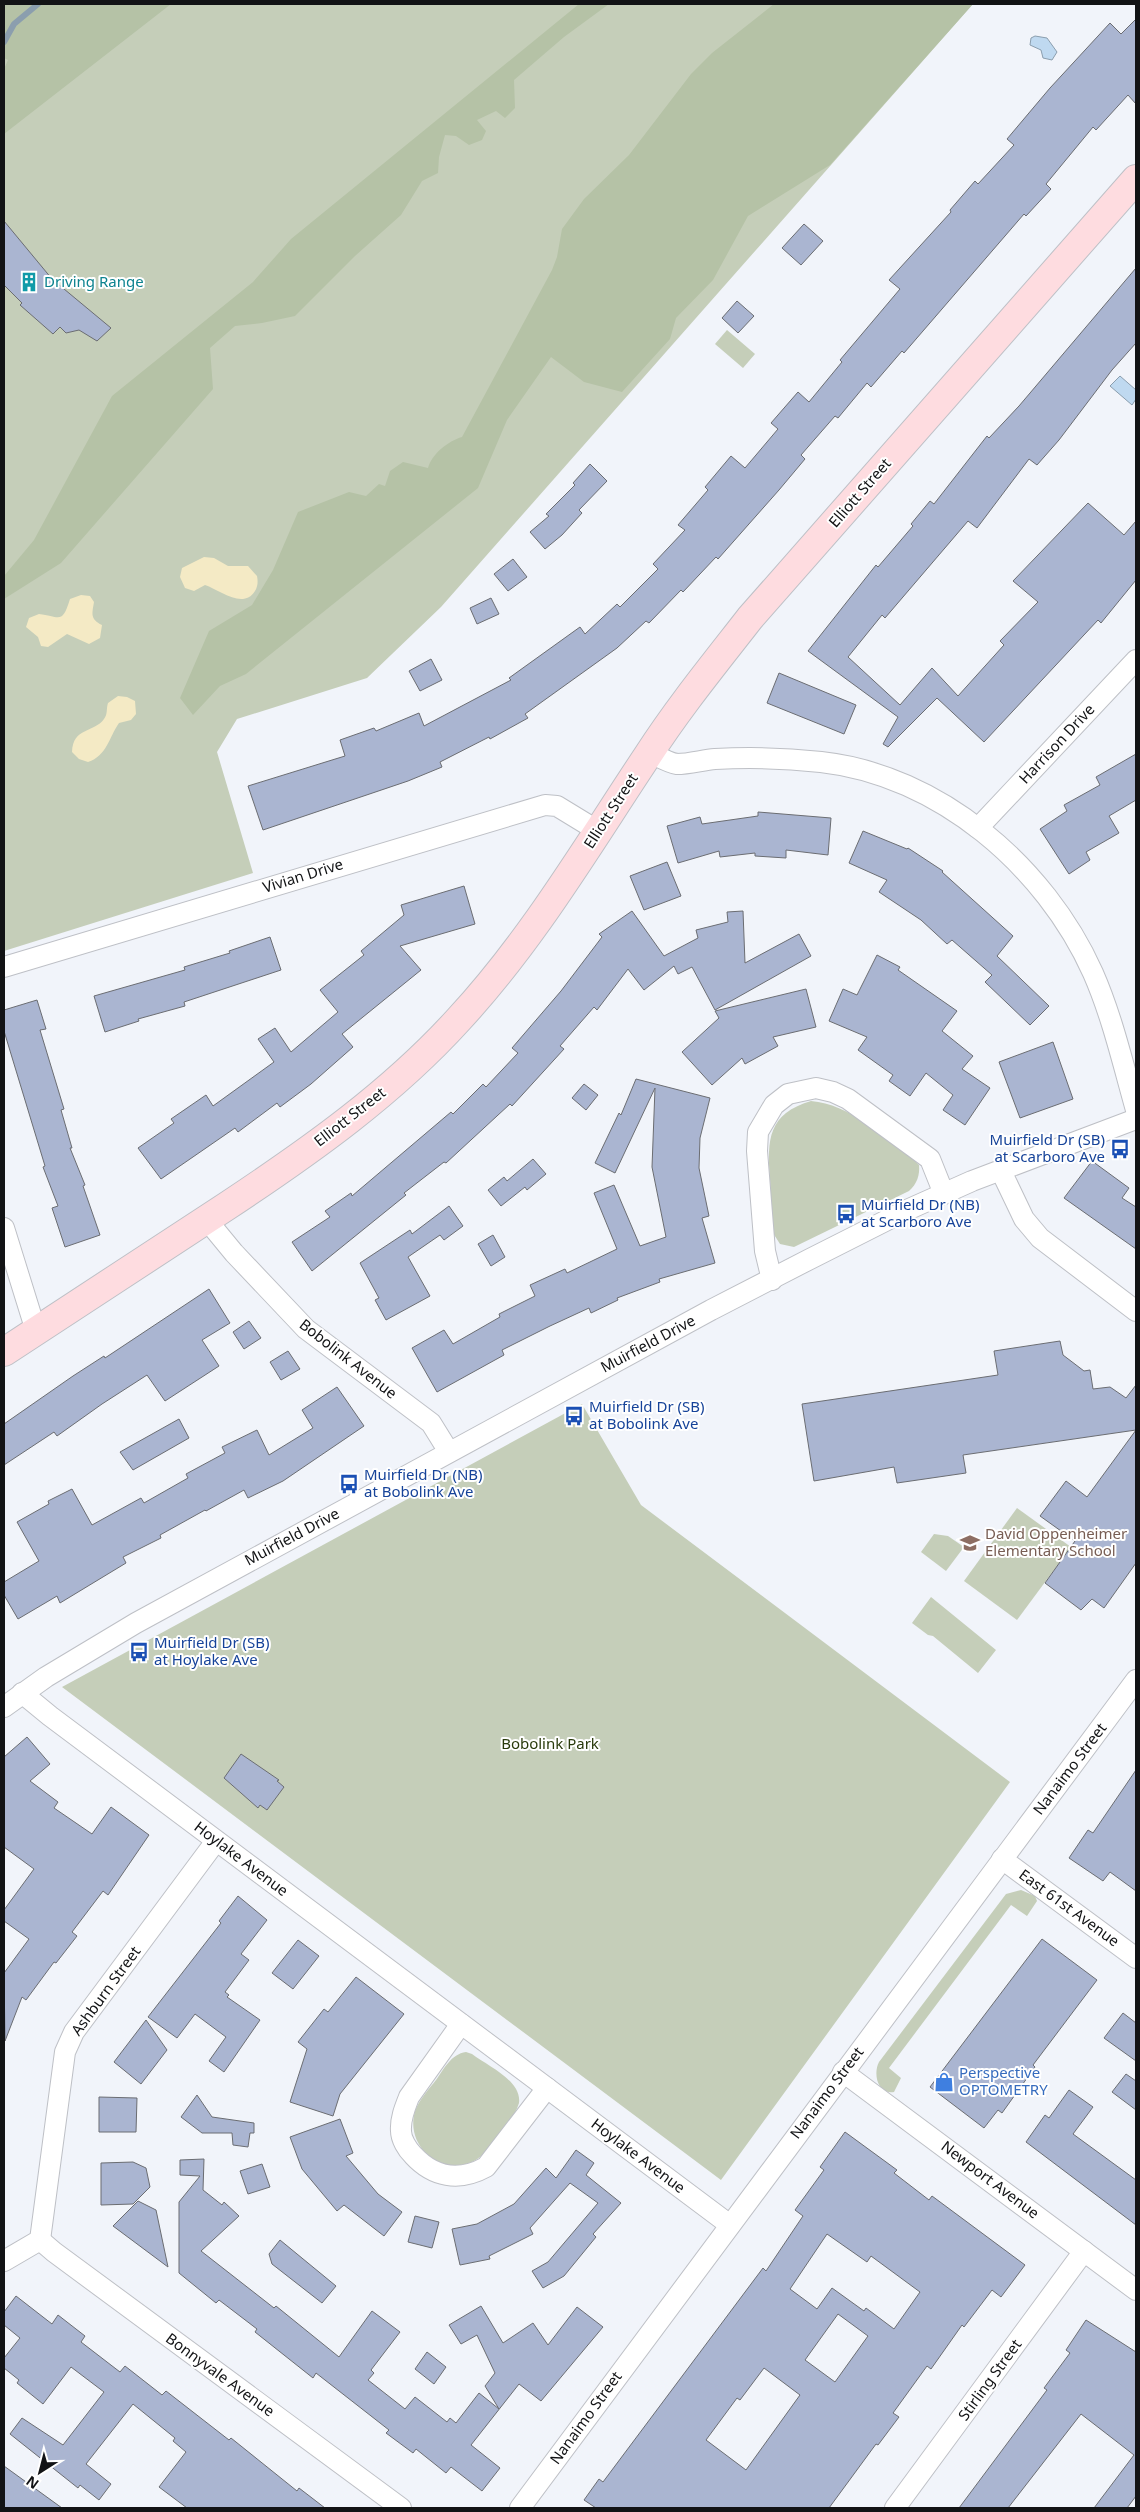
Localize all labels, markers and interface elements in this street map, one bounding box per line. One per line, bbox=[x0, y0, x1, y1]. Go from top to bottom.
building icon: Driving Range bbox=[18, 271, 40, 293]
place label: Driving Range bbox=[44, 271, 144, 291]
street label: Elliott Street bbox=[824, 453, 895, 531]
street label: Harrison Drive bbox=[1014, 699, 1098, 788]
street label: Elliott Street bbox=[578, 769, 642, 852]
street label: Vivian Drive bbox=[260, 853, 345, 897]
street label: Elliott Street bbox=[309, 1082, 390, 1150]
place label: Muirfield Dr (SB) at Scarboro Ave bbox=[990, 1129, 1105, 1166]
bus stop icon: Muirfield Dr (SB) at Scarboro Ave bbox=[1109, 1138, 1131, 1160]
place label: Muirfield Dr (NB) at Scarboro Ave bbox=[861, 1194, 980, 1231]
bus stop icon: Muirfield Dr (NB) at Scarboro Ave bbox=[835, 1203, 857, 1225]
street label: Muirfield Drive bbox=[597, 1310, 698, 1376]
street label: Bobolink Avenue bbox=[296, 1314, 402, 1403]
place label: Muirfield Dr (SB) at Bobolink Ave bbox=[589, 1396, 704, 1433]
bus stop icon: Muirfield Dr (SB) at Bobolink Ave bbox=[563, 1405, 585, 1427]
place label: Muirfield Dr (NB) at Bobolink Ave bbox=[364, 1464, 483, 1501]
bus stop icon: Muirfield Dr (NB) at Bobolink Ave bbox=[338, 1473, 360, 1495]
street label: Muirfield Drive bbox=[241, 1503, 342, 1569]
place label: David Oppenheimer Elementary School bbox=[985, 1523, 1127, 1560]
school or university icon: David Oppenheimer Elementary School bbox=[959, 1532, 981, 1554]
place label: Muirfield Dr (SB) at Hoylake Ave bbox=[154, 1632, 269, 1669]
bus stop icon: Muirfield Dr (SB) at Hoylake Ave bbox=[128, 1641, 150, 1663]
street label: Nanaimo Street bbox=[1028, 1718, 1111, 1818]
park label: Bobolink Park bbox=[501, 1733, 599, 1753]
street label: Hoylake Avenue bbox=[191, 1816, 293, 1900]
street label: East 61st Avenue bbox=[1015, 1864, 1124, 1950]
street label: Ashburn Street bbox=[66, 1941, 145, 2039]
street label: Nanaimo Street bbox=[785, 2042, 868, 2142]
place label: Perspective OPTOMETRY bbox=[959, 2062, 1048, 2099]
shop icon: Perspective OPTOMETRY bbox=[933, 2071, 955, 2093]
street label: Hoylake Avenue bbox=[588, 2113, 690, 2197]
street label: Newport Avenue bbox=[938, 2136, 1044, 2223]
street label: Bonnyvale Avenue bbox=[162, 2328, 279, 2420]
street label: Stirling Street bbox=[953, 2334, 1026, 2424]
street label: Nanaimo Street bbox=[545, 2366, 626, 2468]
north arrow bbox=[15, 2447, 65, 2497]
text: N bbox=[22, 2472, 42, 2494]

